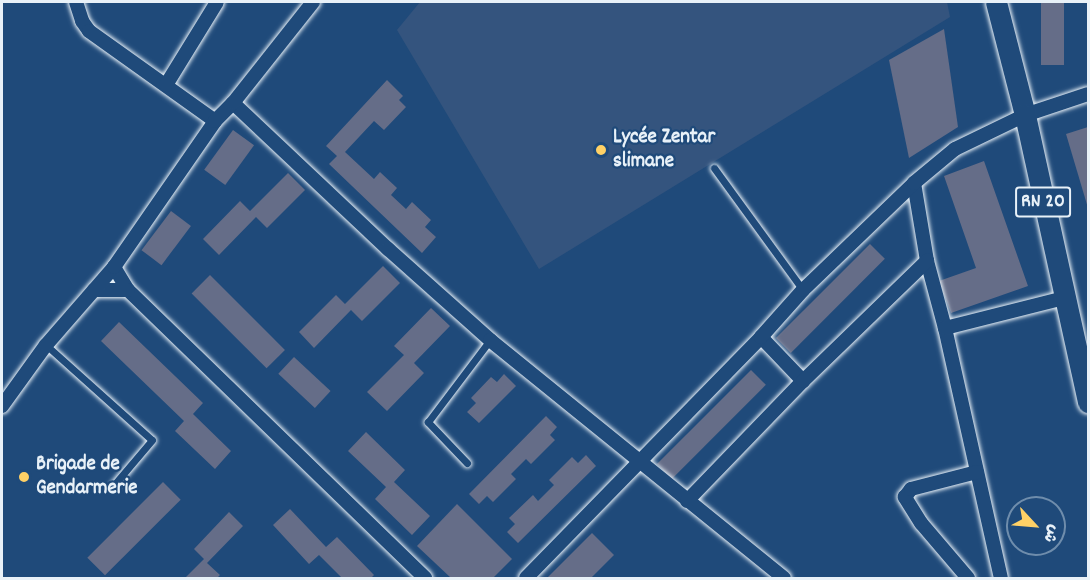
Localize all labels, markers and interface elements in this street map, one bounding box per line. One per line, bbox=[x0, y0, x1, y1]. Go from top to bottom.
place label: Lycée Zentar slimane bbox=[613, 125, 715, 175]
marker: Lycée Zentar slimane bbox=[594, 143, 608, 157]
road number: RN 20 bbox=[1014, 185, 1072, 219]
place label: Brigade de Gendarmerie bbox=[36, 452, 138, 502]
marker: Brigade de Gendarmerie bbox=[17, 470, 31, 484]
north arrow bbox=[1006, 496, 1066, 556]
text: ش bbox=[1037, 520, 1065, 546]

